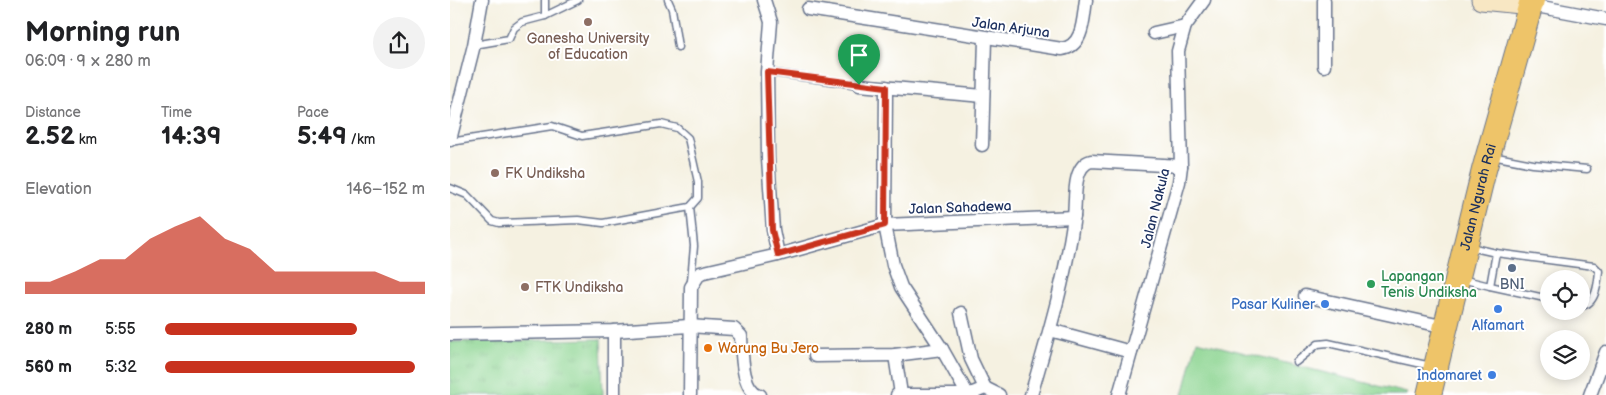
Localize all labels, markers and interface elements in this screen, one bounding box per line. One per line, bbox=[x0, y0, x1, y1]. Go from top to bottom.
street label: Jalan Arjuna bbox=[971, 14, 1051, 41]
text: Morning run bbox=[25, 16, 180, 49]
marker: Ganesha University of Education bbox=[582, 16, 594, 28]
button: share bbox=[373, 17, 425, 69]
place label: Ganesha University of Education bbox=[527, 30, 650, 63]
pin bbox=[838, 34, 880, 85]
icon: arrive bbox=[845, 41, 873, 69]
text: 06:09 · 9 × 280 m bbox=[25, 52, 151, 71]
text: Distance bbox=[25, 104, 81, 121]
text: Time bbox=[161, 104, 192, 121]
text: Pace bbox=[297, 104, 329, 121]
text: 2.52 bbox=[25, 121, 75, 152]
text: 14:39 bbox=[161, 121, 222, 152]
text: 5:49 bbox=[297, 121, 347, 152]
text: km bbox=[75, 131, 97, 148]
text: /km bbox=[347, 131, 375, 148]
street label: Jalan Ngurah Rai bbox=[1457, 142, 1500, 252]
place label: FK Undiksha bbox=[505, 165, 585, 182]
street label: Jalan Nakula bbox=[1137, 166, 1174, 250]
marker: FK Undiksha bbox=[489, 167, 501, 179]
text: Elevation bbox=[25, 180, 92, 199]
text: 146–152 m bbox=[346, 180, 425, 199]
street label: Jalan Sahadewa bbox=[908, 197, 1012, 218]
marker: BNI bbox=[1506, 262, 1518, 274]
place label: Lapangan Tenis Undiksha bbox=[1381, 268, 1477, 301]
map controls bbox=[1540, 270, 1590, 380]
button: locate bbox=[1540, 270, 1590, 320]
place label: BNI bbox=[1500, 276, 1524, 293]
marker: Lapangan Tenis Undiksha bbox=[1365, 278, 1377, 290]
place label: FTK Undiksha bbox=[535, 279, 624, 296]
marker: FTK Undiksha bbox=[519, 281, 531, 293]
place label: Pasar Kuliner bbox=[1231, 296, 1316, 313]
marker: Pasar Kuliner bbox=[1319, 298, 1331, 310]
marker: Alfamart bbox=[1492, 303, 1504, 315]
place label: Alfamart bbox=[1472, 317, 1525, 334]
text: 280 m bbox=[25, 320, 72, 339]
text: 5:55 bbox=[105, 320, 136, 339]
button: layers bbox=[1540, 330, 1590, 380]
place label: Warung Bu Jero bbox=[718, 340, 819, 357]
marker: Warung Bu Jero bbox=[702, 342, 714, 354]
text: 560 m bbox=[25, 358, 72, 377]
text: 5:32 bbox=[105, 358, 137, 377]
place label: Indomaret bbox=[1417, 367, 1483, 384]
marker: Indomaret bbox=[1486, 369, 1498, 381]

